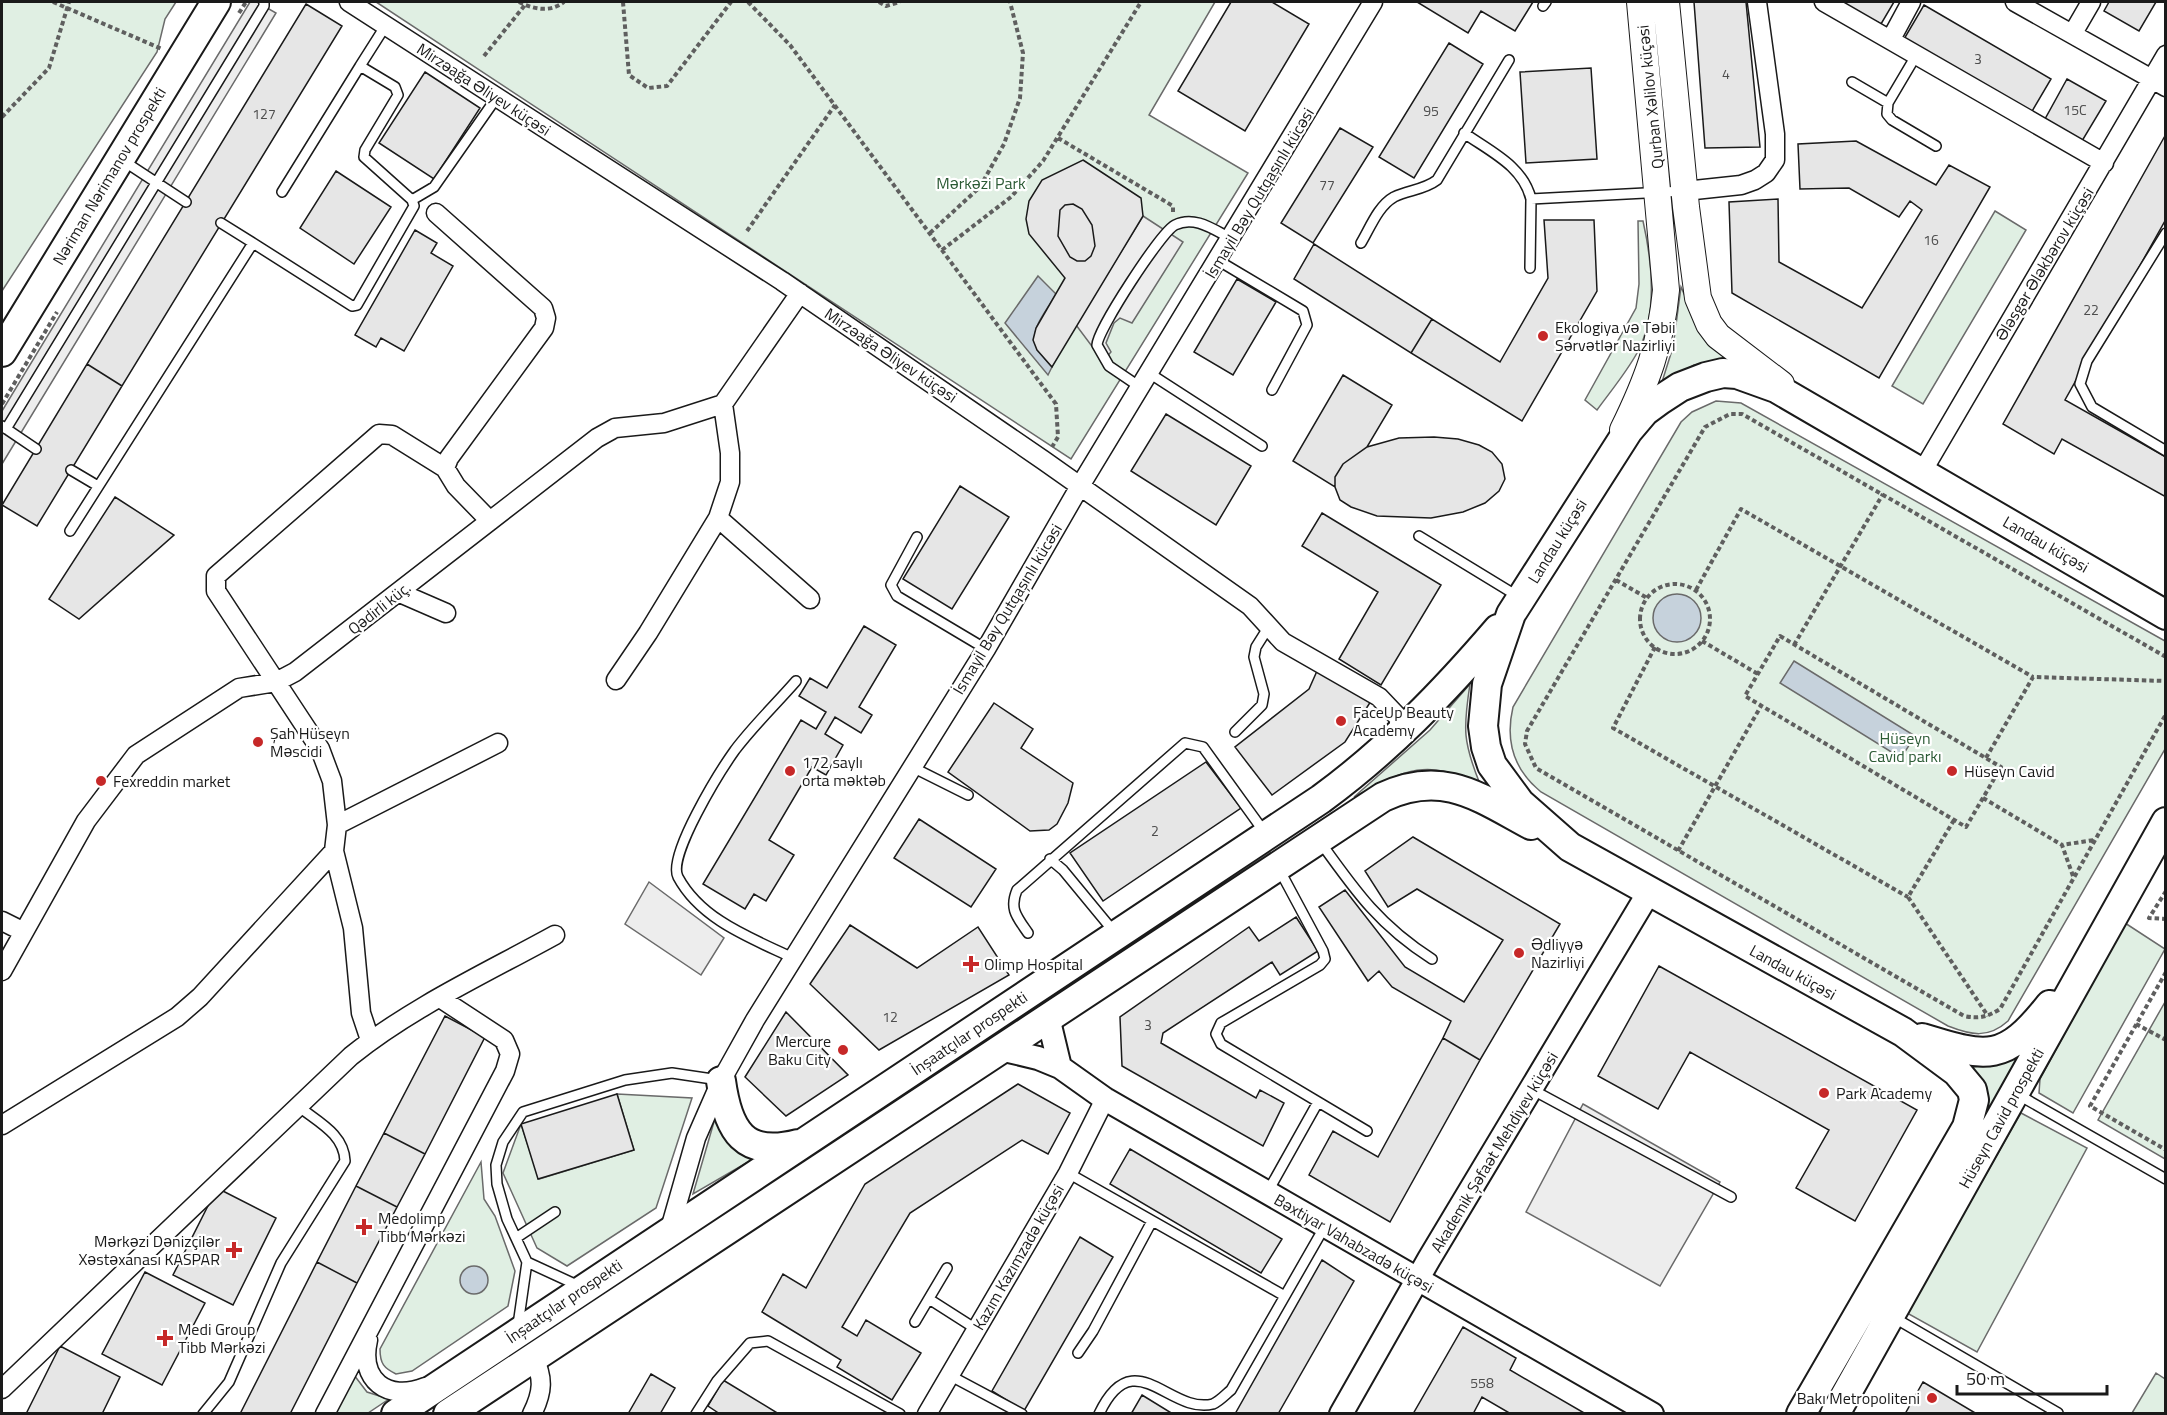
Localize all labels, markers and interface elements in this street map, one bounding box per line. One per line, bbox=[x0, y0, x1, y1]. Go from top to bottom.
street label: Qurban Xəlilov küçəsi bbox=[1631, 24, 1669, 170]
street label: Mirzəağa Əliyev küçəsi bbox=[412, 37, 556, 141]
house number: 3 bbox=[1974, 48, 1982, 69]
house number: 4 bbox=[1722, 63, 1730, 84]
street label: Nəriman Nərimanov prospekti bbox=[46, 83, 172, 269]
house number: 15C bbox=[2063, 99, 2087, 120]
house number: 95 bbox=[1423, 100, 1439, 121]
house number: 127 bbox=[252, 103, 276, 124]
street label: İsmayil Bəy Qutqaşınlı kücəsi bbox=[1198, 103, 1320, 283]
park label: Mərkəzi Park bbox=[936, 171, 1026, 195]
house number: 77 bbox=[1319, 174, 1335, 195]
street label: Ələsgər Ələkbərov küçəsi bbox=[1988, 183, 2100, 345]
house number: 16 bbox=[1923, 229, 1939, 250]
house number: 22 bbox=[2083, 299, 2099, 320]
street label: Mirzəağa Əliyev küçəsi bbox=[820, 302, 962, 408]
place label: Ekologiya və Təbii Sərvətlər Nazirliyi bbox=[1555, 315, 1676, 357]
marker: Ekologiya və Təbii Sərvətlər Nazirliyi bbox=[1536, 329, 1550, 343]
street label: Landau küçəsi bbox=[1521, 494, 1593, 588]
street label: Landau küçəsi bbox=[1999, 510, 2093, 578]
street label: İsmayil Bəy Qutqaşınlı kücəsi bbox=[946, 519, 1068, 699]
street label: Qədirli küç. bbox=[342, 576, 416, 640]
place label: FaceUp Beauty Academy bbox=[1353, 700, 1454, 742]
marker: FaceUp Beauty Academy bbox=[1334, 714, 1348, 728]
place label: Şah Hüseyn Məscidi bbox=[270, 721, 350, 763]
park label: Hüseyn Cavid parkı bbox=[1869, 726, 1941, 768]
marker: Şah Hüseyn Məscidi bbox=[251, 735, 265, 749]
place label: 172 saylı orta məktəb bbox=[802, 750, 886, 792]
place label: Hüseyn Cavid bbox=[1964, 759, 2055, 783]
marker: 172 saylı orta məktəb bbox=[783, 764, 797, 778]
marker: Hüseyn Cavid bbox=[1945, 764, 1959, 778]
place label: Fexreddin market bbox=[113, 769, 231, 793]
marker: Fexreddin market bbox=[94, 774, 108, 788]
house number: 2 bbox=[1151, 820, 1159, 841]
place label: Ədliyyə Nazirliyi bbox=[1531, 932, 1585, 974]
street label: Landau küçəsi bbox=[1745, 938, 1841, 1006]
marker: Ədliyyə Nazirliyi bbox=[1512, 946, 1526, 960]
place label: Olimp Hospital bbox=[984, 952, 1083, 976]
marker: Olimp Hospital bbox=[962, 955, 980, 973]
street label: İnşaatçılar prospekti bbox=[906, 985, 1032, 1081]
house number: 12 bbox=[882, 1006, 898, 1027]
house number: 3 bbox=[1144, 1014, 1152, 1035]
place label: Mercure Baku City bbox=[768, 1029, 831, 1071]
marker: Mercure Baku City bbox=[836, 1043, 850, 1057]
street label: Hüseyn Cavid prospekti bbox=[1952, 1043, 2050, 1193]
street label: Akademik Şəfaət Mehdiyev küçəsi bbox=[1424, 1047, 1564, 1257]
place label: Park Academy bbox=[1836, 1081, 1932, 1105]
marker: Park Academy bbox=[1817, 1086, 1831, 1100]
street label: Kazım Kazımzadə küçəsi bbox=[966, 1179, 1070, 1335]
street label: Bəxtiyar Vahabzadə küçəsi bbox=[1270, 1187, 1438, 1299]
place label: Medolimp Tibb Mərkəzi bbox=[378, 1206, 466, 1248]
marker: Medolimp Tibb Mərkəzi bbox=[355, 1218, 373, 1236]
place label: Mərkəzi Dənizçilər Xəstəxanası KASPAR bbox=[78, 1229, 220, 1271]
marker: Mərkəzi Dənizçilər Xəstəxanası KASPAR bbox=[225, 1241, 243, 1259]
street label: İnşaatçılar prospekti bbox=[501, 1253, 627, 1349]
place label: Medi Group Tibb Mərkəzi bbox=[178, 1317, 266, 1359]
marker: Medi Group Tibb Mərkəzi bbox=[156, 1329, 174, 1347]
scale bar bbox=[1957, 1358, 2107, 1396]
text: 50 m bbox=[1966, 1365, 2005, 1392]
house number: 558 bbox=[1470, 1372, 1494, 1393]
place label: Bakı Metropoliteni bbox=[1797, 1386, 1920, 1410]
marker: Bakı Metropoliteni bbox=[1925, 1391, 1939, 1405]

